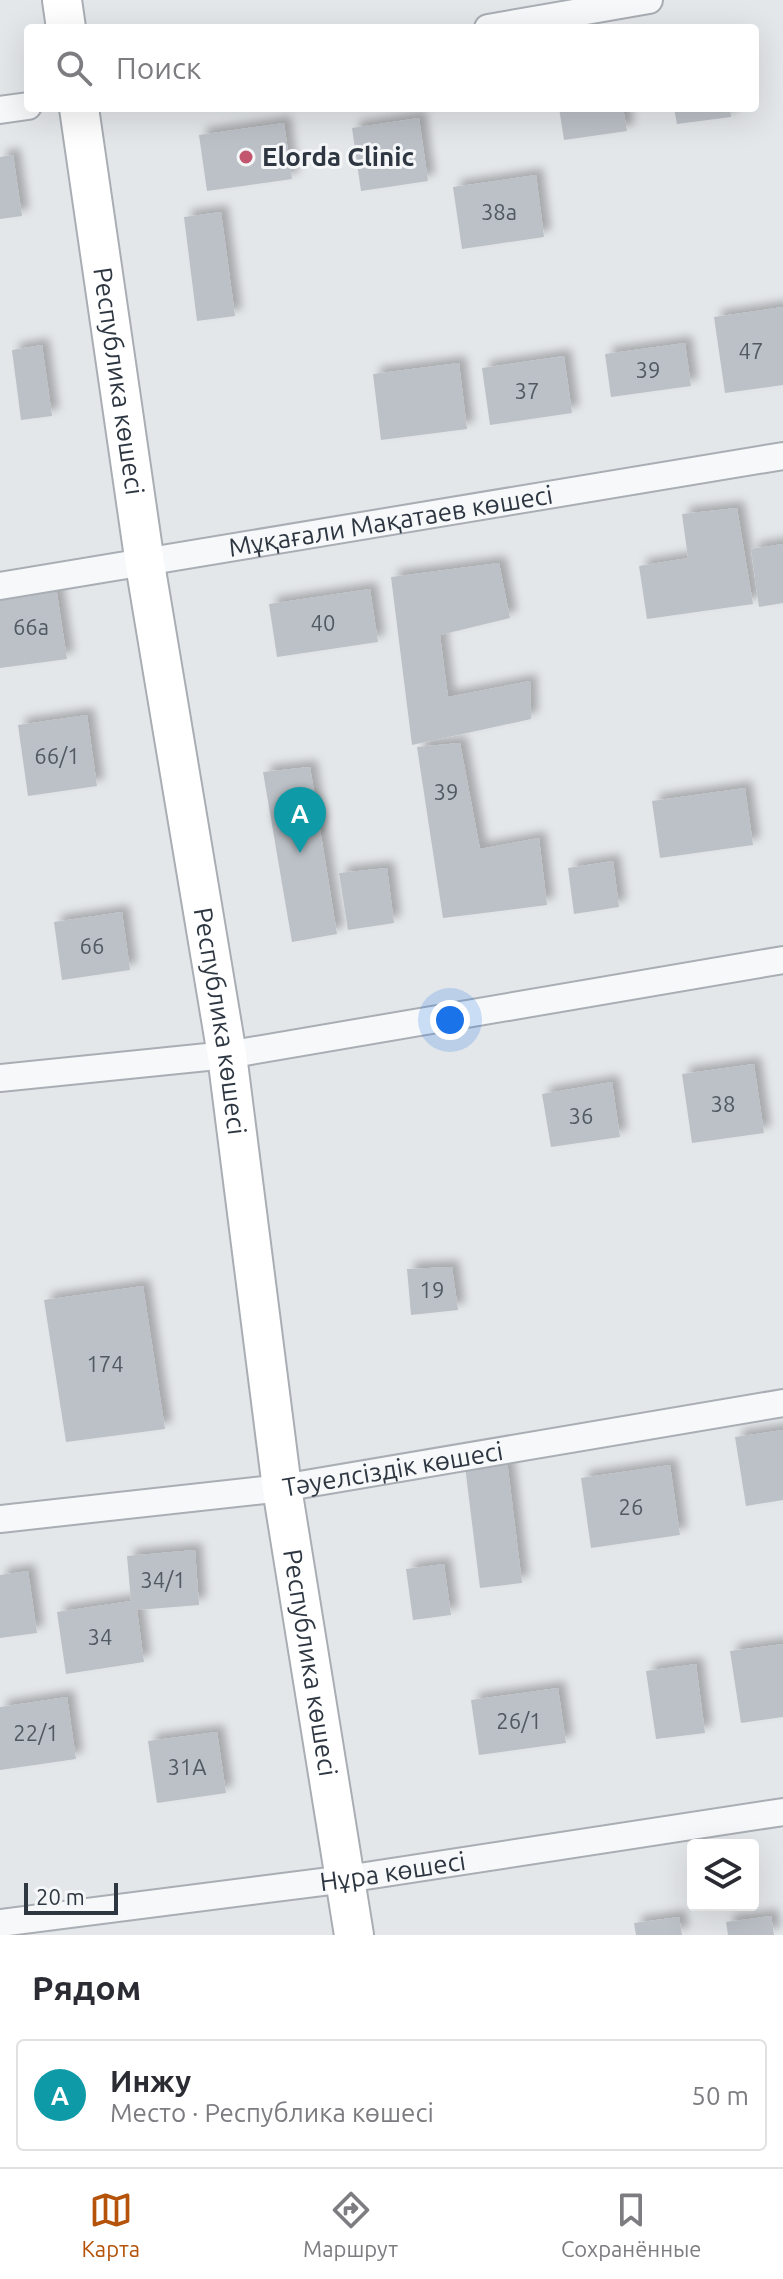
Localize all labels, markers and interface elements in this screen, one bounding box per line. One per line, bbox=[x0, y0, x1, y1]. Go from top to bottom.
search box bbox=[24, 24, 759, 112]
icon: search bbox=[52, 46, 96, 90]
text: Поиск bbox=[116, 51, 201, 85]
place label: Elorda Clinic bbox=[262, 142, 414, 171]
marker: Elorda Clinic bbox=[237, 148, 255, 166]
house number: 38а bbox=[481, 199, 517, 224]
street label: Республика көшесі bbox=[88, 265, 150, 497]
house number: 47 bbox=[739, 338, 763, 363]
house number: 39 bbox=[636, 357, 660, 382]
house number: 37 bbox=[515, 378, 539, 403]
street label: Мұқағали Мақатаев көшесі bbox=[226, 479, 555, 562]
house number: 40 bbox=[311, 610, 335, 635]
house number: 66а bbox=[13, 614, 49, 639]
house number: 66/1 bbox=[34, 743, 80, 768]
house number: 39 bbox=[434, 779, 458, 804]
pin: A bbox=[274, 787, 326, 853]
street label: Республика көшесі bbox=[189, 905, 252, 1136]
house number: 66 bbox=[80, 933, 104, 958]
your location bbox=[430, 1000, 470, 1040]
house number: 38 bbox=[711, 1091, 735, 1116]
house number: 36 bbox=[569, 1103, 593, 1128]
house number: 19 bbox=[420, 1277, 444, 1302]
house number: 174 bbox=[86, 1351, 124, 1376]
street label: Тәуелсіздік көшесі bbox=[280, 1436, 505, 1502]
house number: 26 bbox=[619, 1494, 643, 1519]
street label: Республика көшесі bbox=[278, 1547, 343, 1778]
house number: 34/1 bbox=[140, 1567, 186, 1592]
house number: 34 bbox=[88, 1624, 112, 1649]
house number: 26/1 bbox=[496, 1708, 542, 1733]
house number: 22/1 bbox=[13, 1720, 59, 1745]
house number: 31А bbox=[167, 1754, 207, 1779]
map controls bbox=[687, 1839, 759, 1911]
button: layers bbox=[687, 1839, 759, 1911]
street label: Нұра көшесі bbox=[318, 1846, 468, 1896]
scale bar bbox=[24, 1879, 118, 1915]
text: 20 m bbox=[36, 1884, 85, 1909]
text: Рядом bbox=[32, 1968, 141, 2006]
text: Инжу bbox=[110, 2064, 191, 2098]
text: A bbox=[51, 2081, 69, 2110]
text: 50 m bbox=[691, 2081, 749, 2110]
text: Место · Республика көшесі bbox=[110, 2098, 434, 2127]
tab: Карта bbox=[81, 2188, 140, 2261]
tab: Маршрут bbox=[303, 2188, 398, 2261]
tab: Сохранённые bbox=[561, 2188, 702, 2261]

